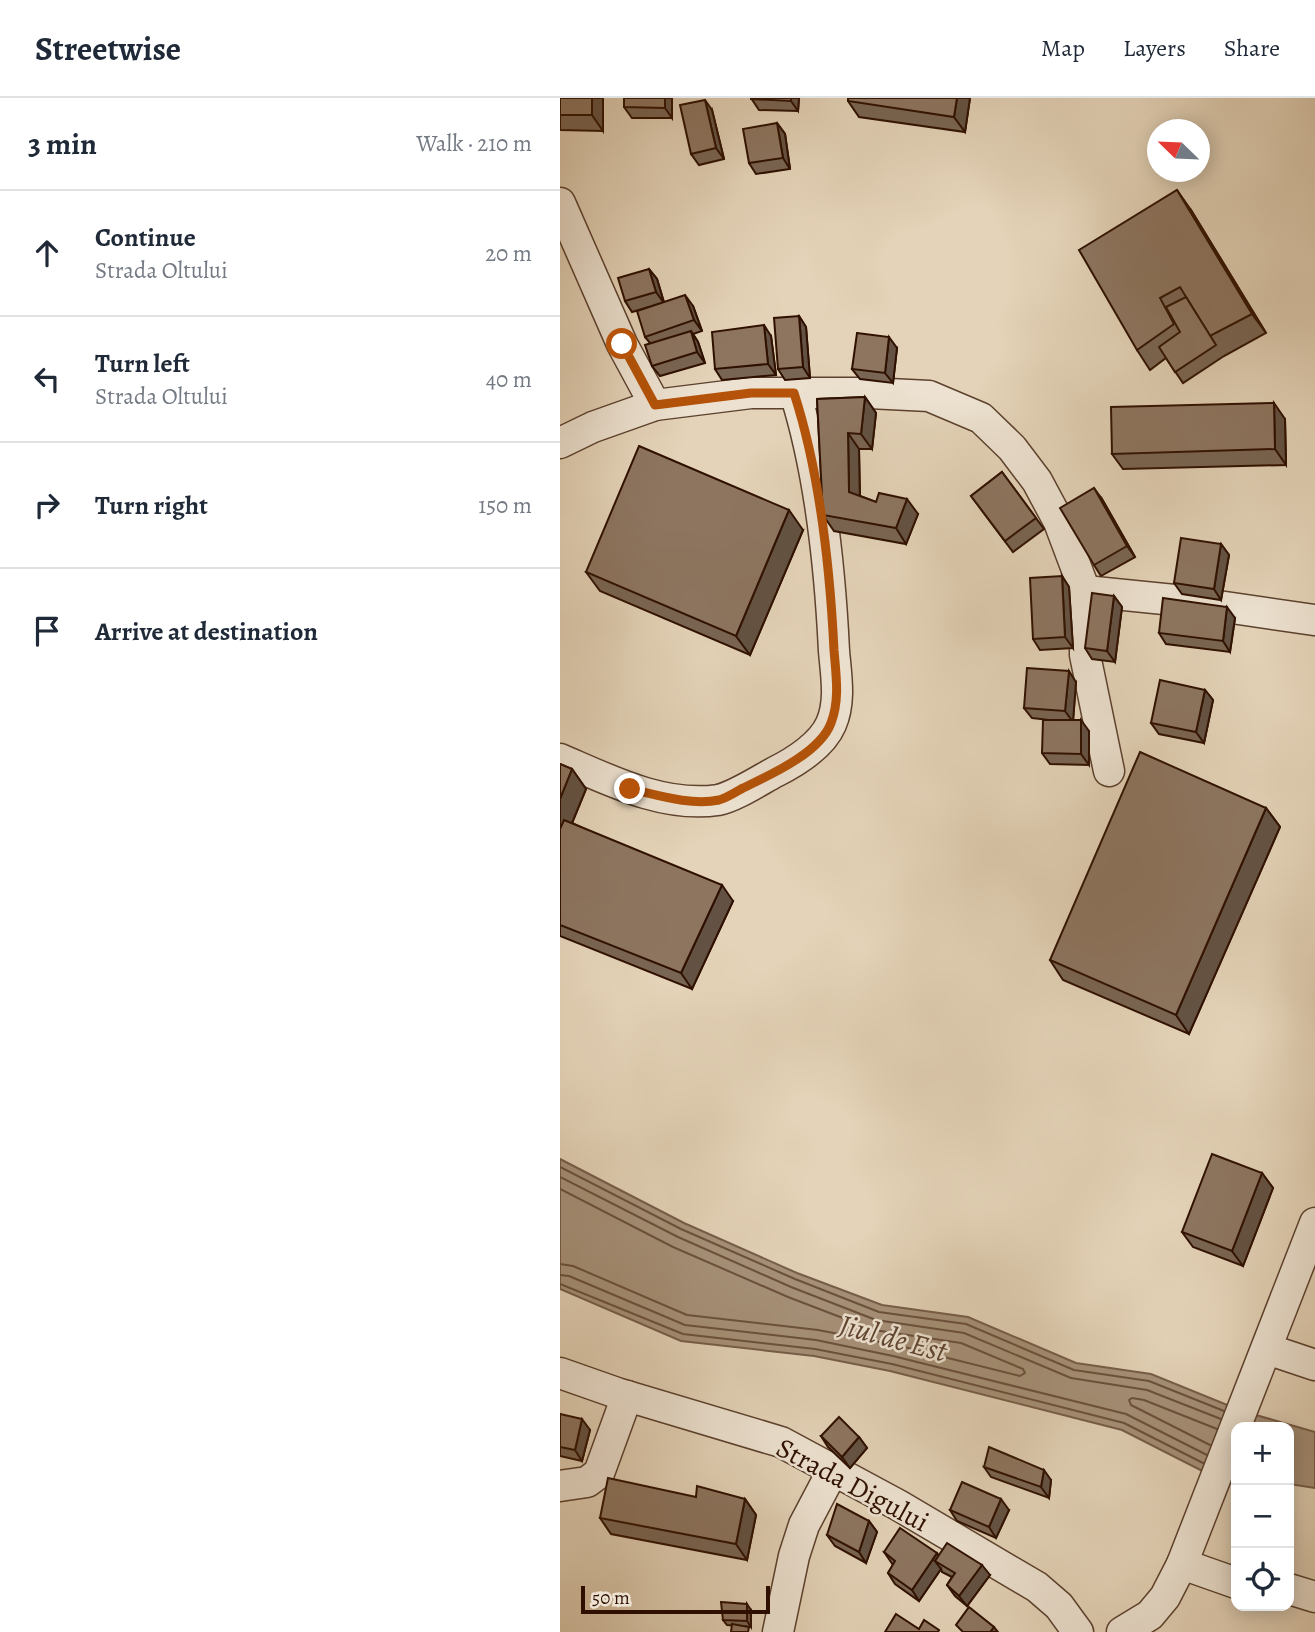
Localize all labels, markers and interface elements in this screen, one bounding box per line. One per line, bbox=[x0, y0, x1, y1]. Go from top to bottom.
text: Streetwise bbox=[35, 26, 181, 71]
text: Map bbox=[1041, 32, 1085, 64]
text: Layers bbox=[1123, 32, 1186, 64]
text: Share bbox=[1224, 32, 1280, 64]
north arrow bbox=[1147, 119, 1210, 182]
text: 3 min bbox=[28, 124, 97, 164]
text: Walk · 210 m bbox=[416, 128, 532, 159]
text: Continue bbox=[95, 220, 196, 255]
icon: ahead bbox=[28, 234, 66, 272]
text: 20 m bbox=[485, 238, 532, 269]
text: Strada Oltului bbox=[95, 255, 228, 286]
route start bbox=[606, 328, 637, 359]
text: Turn left bbox=[95, 346, 190, 381]
icon: left bbox=[28, 360, 66, 398]
text: 40 m bbox=[486, 364, 532, 395]
text: Strada Oltului bbox=[95, 381, 228, 412]
icon: right bbox=[28, 486, 66, 524]
text: Turn right bbox=[95, 488, 208, 523]
text: 150 m bbox=[478, 490, 532, 521]
icon: arrive bbox=[28, 612, 66, 650]
text: Arrive at destination bbox=[95, 614, 318, 649]
route end bbox=[614, 773, 645, 804]
water label: Jiul de Est bbox=[834, 1304, 952, 1372]
map controls bbox=[1231, 1422, 1294, 1611]
button: + bbox=[1231, 1422, 1294, 1485]
street label: Strada Digului bbox=[770, 1429, 936, 1541]
button: − bbox=[1231, 1485, 1294, 1548]
button: locate bbox=[1231, 1548, 1294, 1611]
scale bar bbox=[581, 1583, 770, 1615]
text: 50 m bbox=[592, 1585, 630, 1611]

